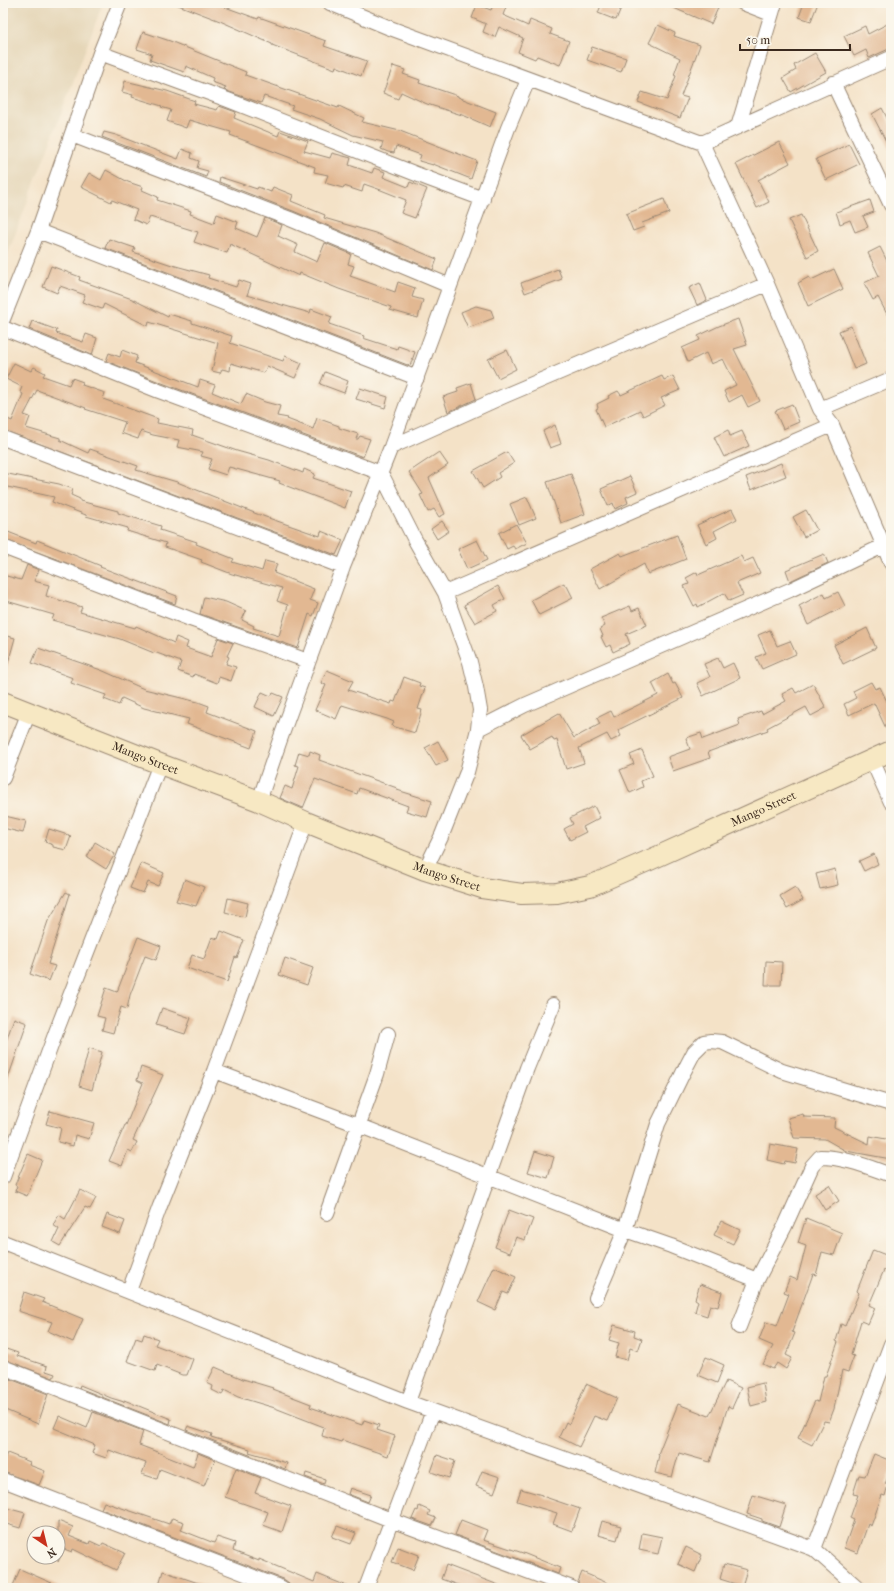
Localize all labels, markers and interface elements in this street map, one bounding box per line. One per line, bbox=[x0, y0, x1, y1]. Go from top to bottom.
scale bar bbox=[740, 26, 850, 52]
text: 50 m bbox=[746, 33, 770, 47]
street label: Mango Street bbox=[110, 739, 181, 778]
street label: Mango Street bbox=[728, 788, 799, 830]
street label: Mango Street bbox=[411, 859, 483, 894]
north arrow bbox=[26, 1525, 66, 1565]
text: N bbox=[44, 1545, 59, 1561]

